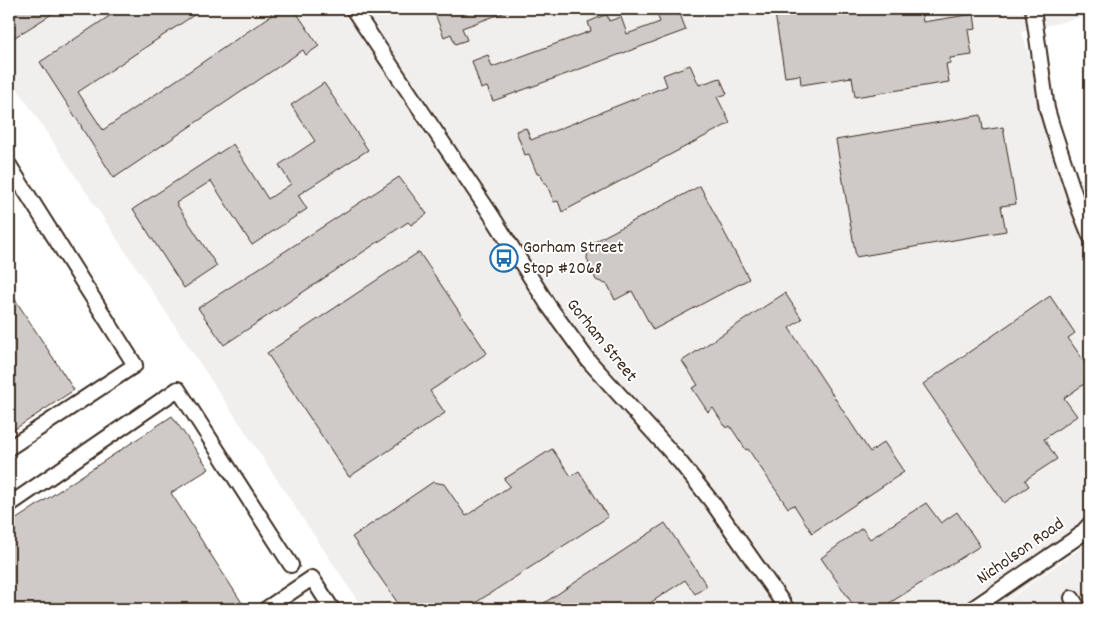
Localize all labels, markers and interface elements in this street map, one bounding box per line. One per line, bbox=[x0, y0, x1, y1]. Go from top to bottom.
place label: Gorham Street Stop #2068 bbox=[523, 236, 624, 282]
bus stop icon: Gorham Street Stop #2068 bbox=[489, 243, 519, 273]
street label: Gorham Street bbox=[560, 294, 643, 388]
street label: Nicholson Road bbox=[972, 513, 1070, 591]

